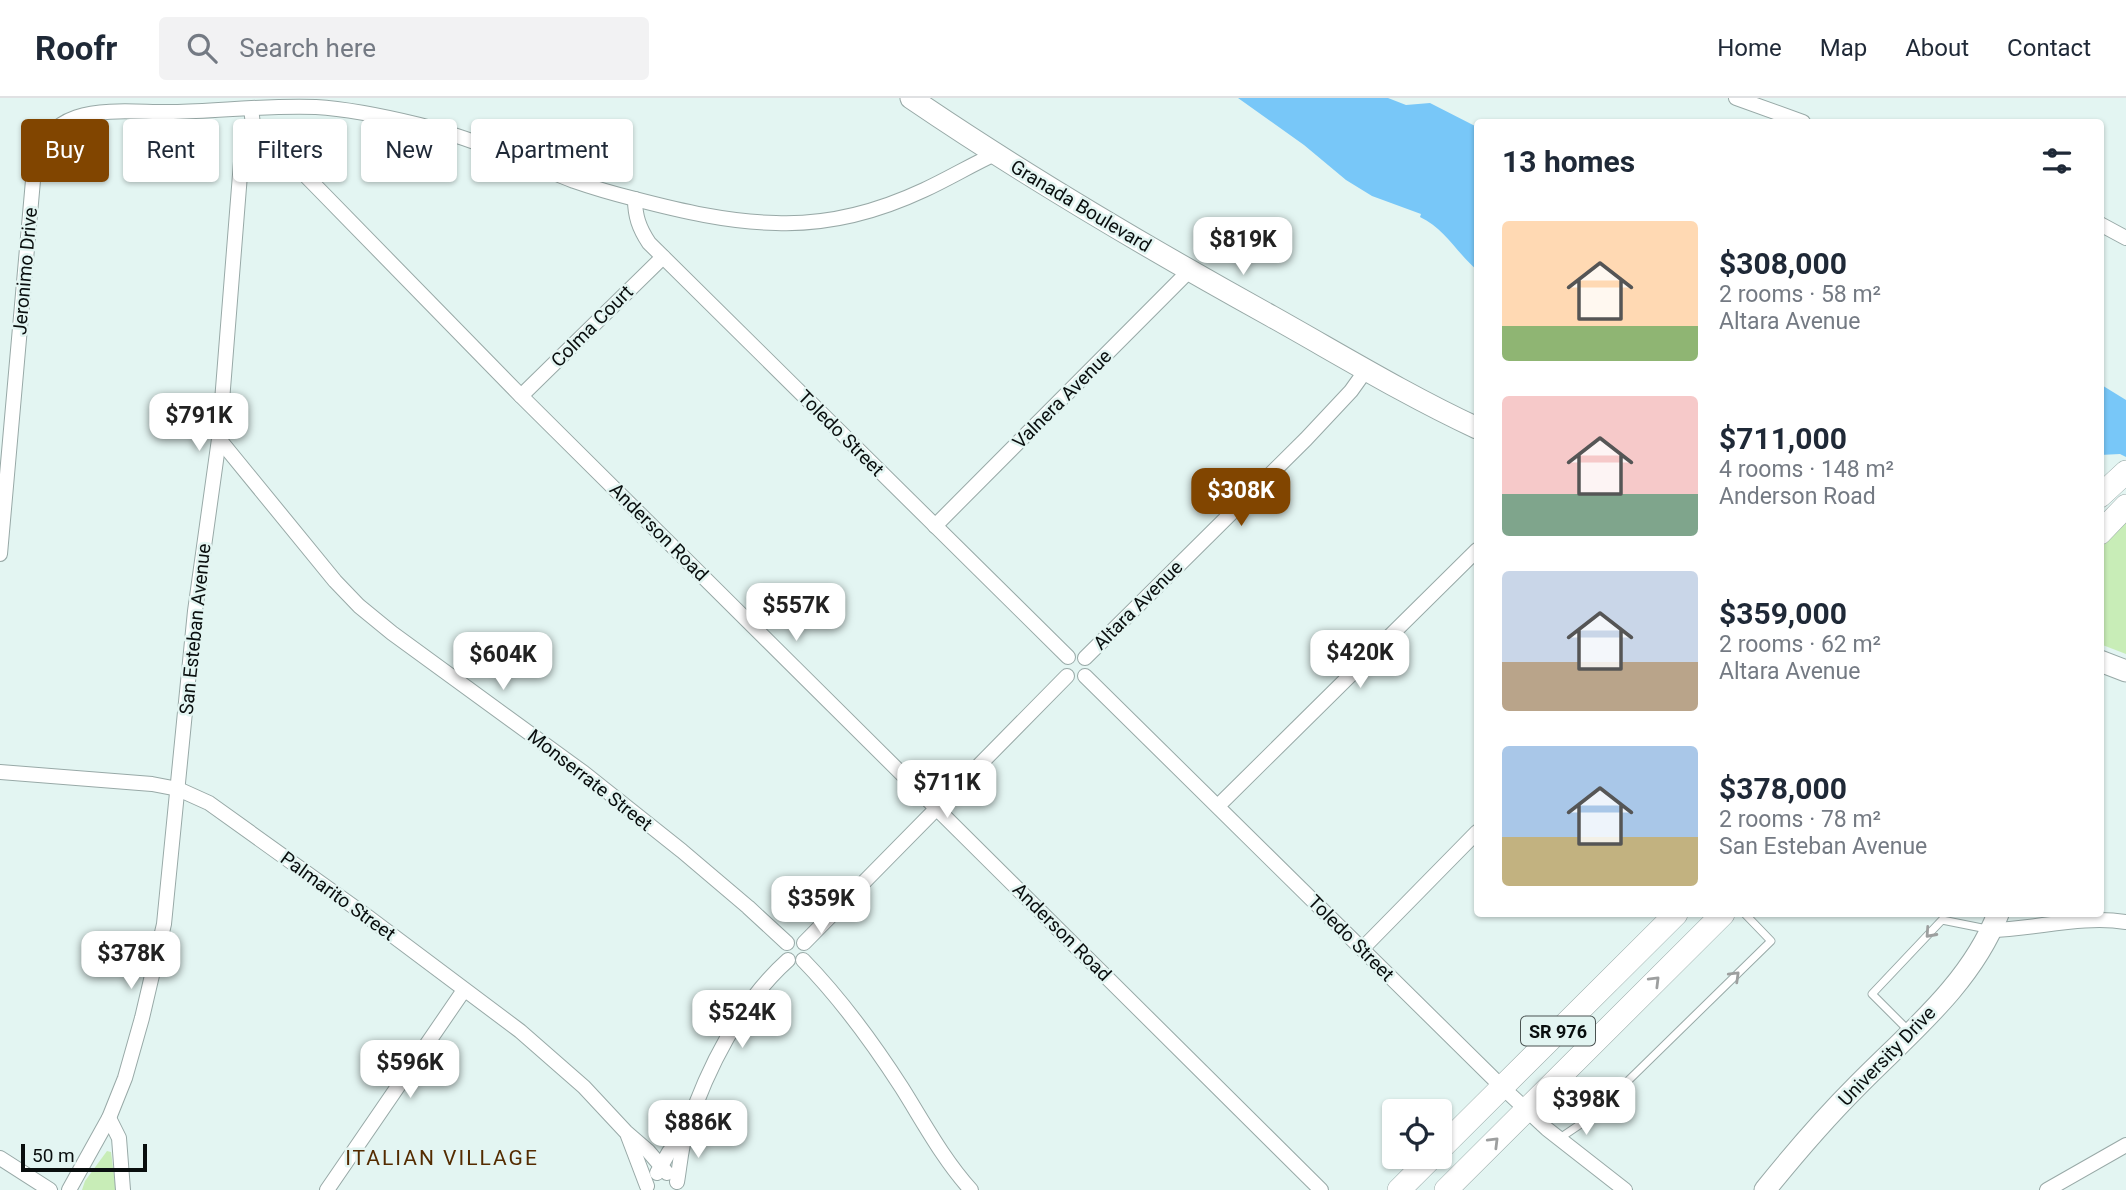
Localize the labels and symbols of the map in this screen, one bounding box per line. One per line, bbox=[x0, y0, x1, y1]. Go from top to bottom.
street label: Granada Boulevard bbox=[1006, 155, 1156, 257]
street label: Jeronimo Drive bbox=[8, 206, 42, 336]
pin: $819K bbox=[1194, 218, 1292, 277]
street label: Colma Court bbox=[546, 280, 638, 372]
street label: Valnera Avenue bbox=[1008, 345, 1116, 453]
street label: Toledo Street bbox=[793, 385, 889, 481]
pin: $791K bbox=[150, 394, 248, 453]
pin: $308K bbox=[1192, 468, 1290, 528]
street label: Anderson Road bbox=[605, 478, 713, 586]
street label: San Esteban Avenue bbox=[175, 542, 215, 716]
street label: Altara Avenue bbox=[1089, 556, 1187, 654]
pin: $557K bbox=[747, 584, 845, 643]
pin: $420K bbox=[1311, 630, 1409, 690]
pin: $604K bbox=[454, 632, 552, 692]
street label: Monserrate Street bbox=[523, 724, 657, 836]
pin: $711K bbox=[898, 760, 996, 820]
street label: Palmarito Street bbox=[276, 847, 400, 945]
pin: $359K bbox=[772, 876, 870, 936]
street label: Anderson Road bbox=[1008, 878, 1116, 986]
street label: Toledo Street bbox=[1303, 890, 1399, 986]
one-way arrow bbox=[1926, 925, 1938, 938]
pin: $378K bbox=[82, 932, 180, 991]
one-way arrow bbox=[1727, 972, 1740, 985]
one-way arrow bbox=[1647, 977, 1659, 989]
pin: $524K bbox=[693, 990, 791, 1050]
street label: University Drive bbox=[1834, 1001, 1940, 1111]
road number: SR 976 bbox=[1521, 1016, 1595, 1046]
pin: $596K bbox=[361, 1040, 459, 1100]
pin: $398K bbox=[1537, 1077, 1635, 1137]
pin: $886K bbox=[649, 1100, 747, 1160]
one-way arrow bbox=[1486, 1137, 1499, 1150]
scale bar bbox=[21, 1141, 147, 1173]
district label: ITALIAN VILLAGE bbox=[345, 1146, 539, 1170]

